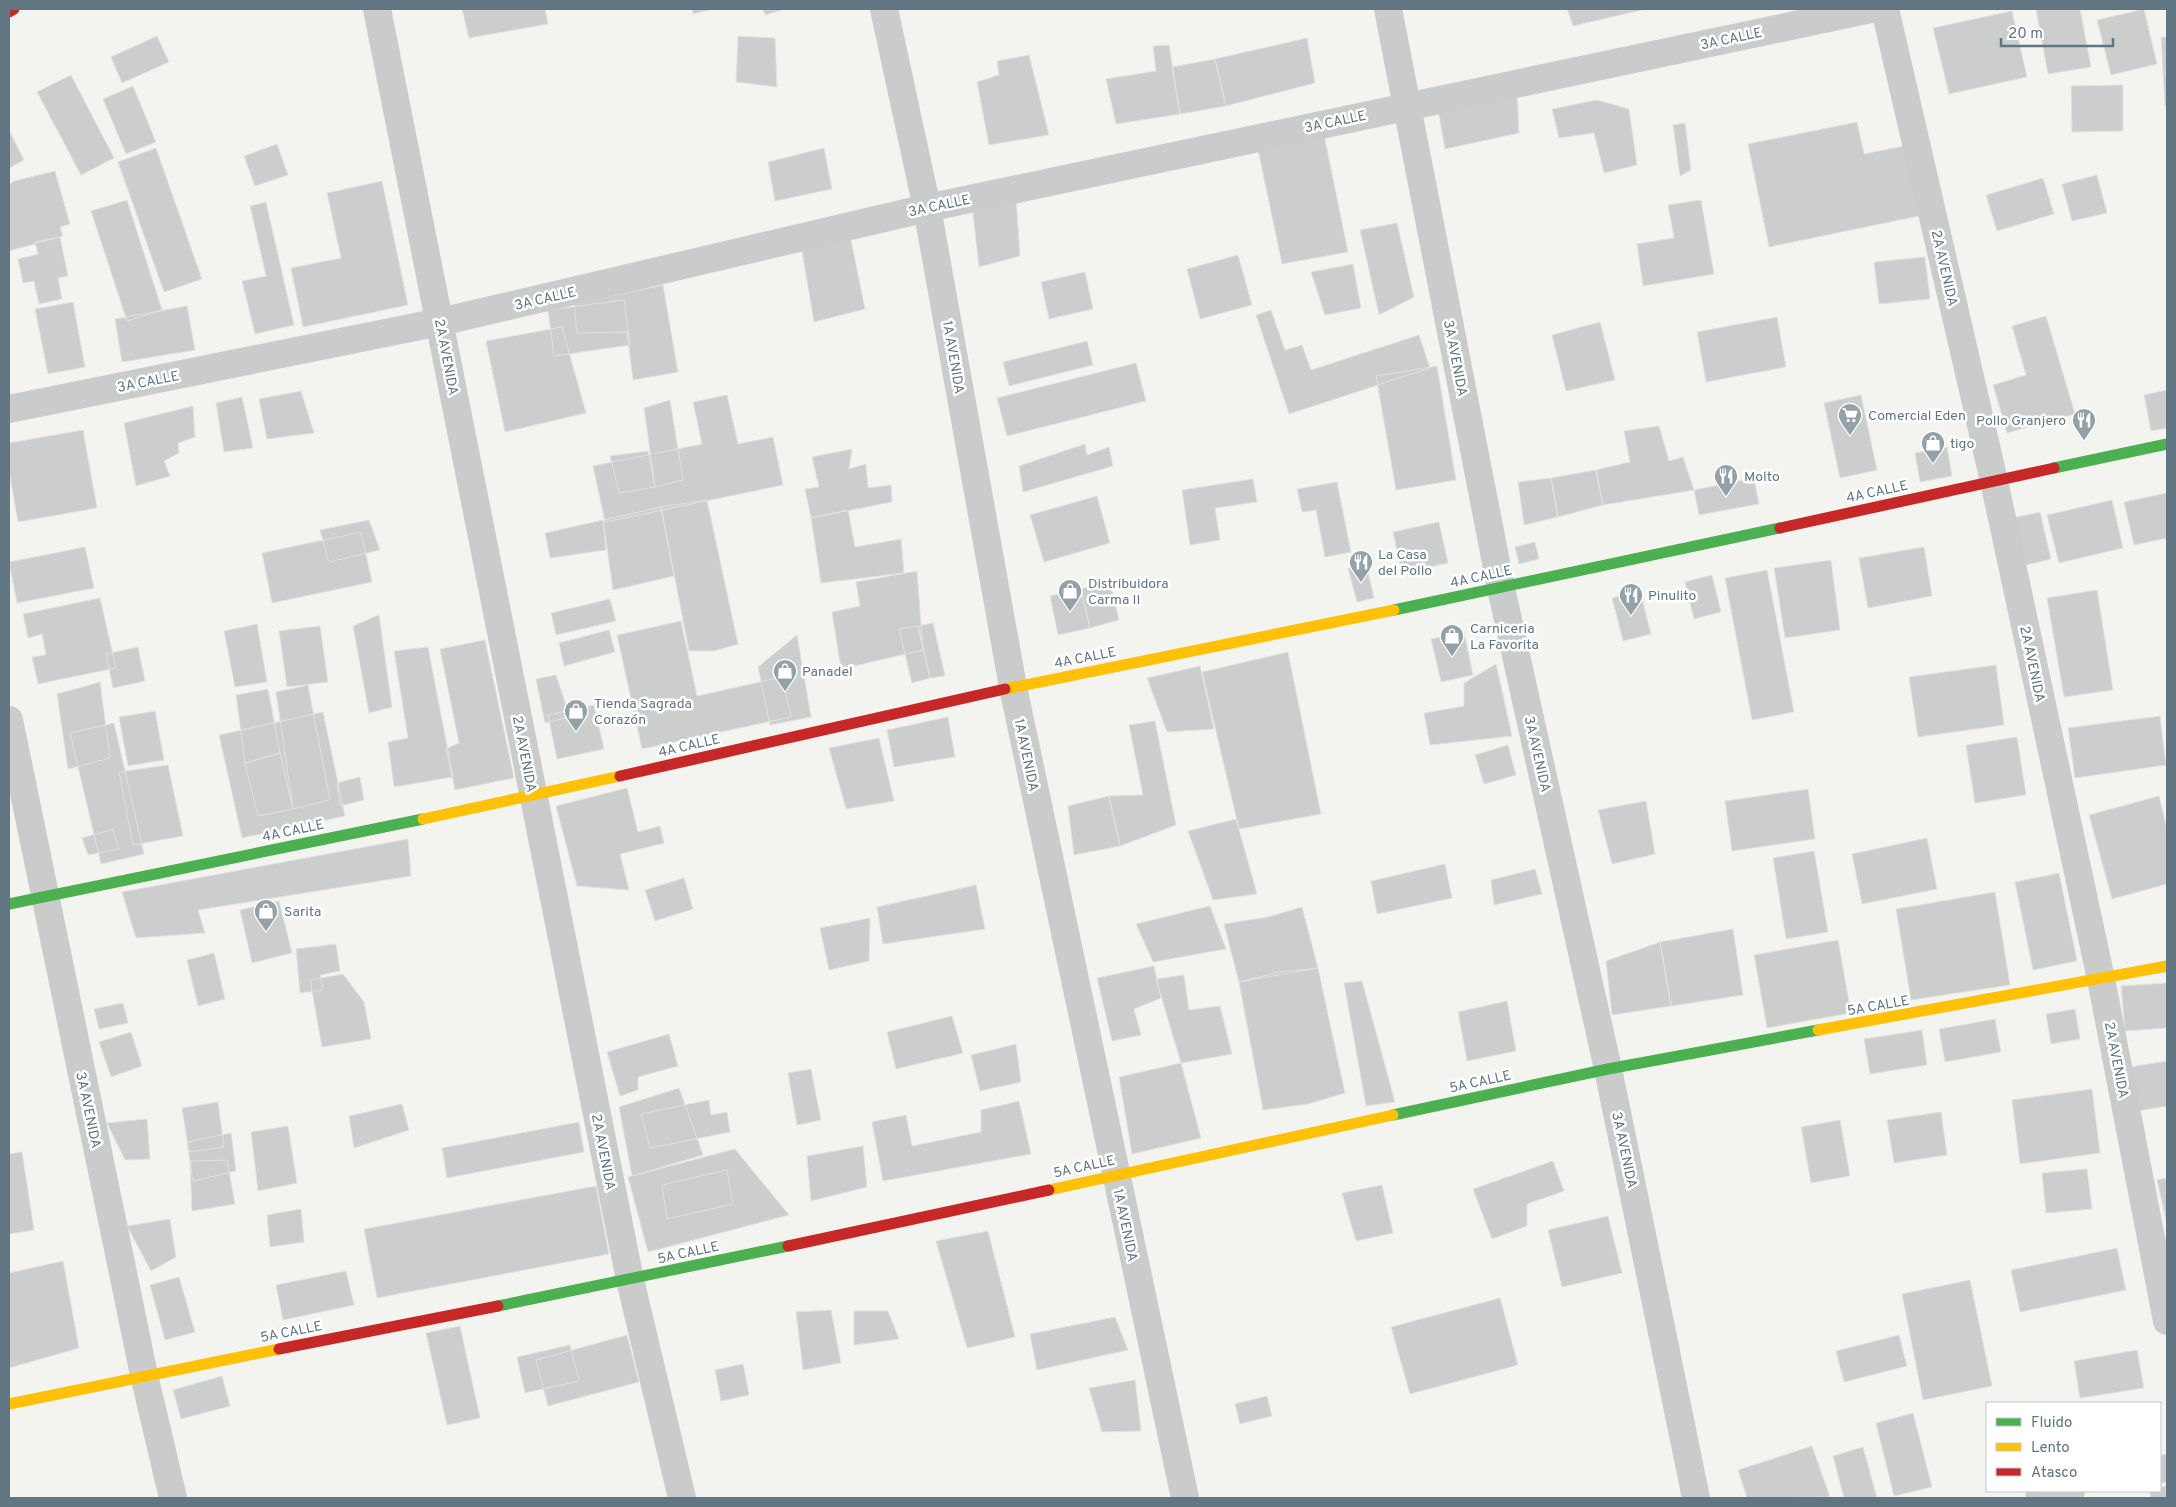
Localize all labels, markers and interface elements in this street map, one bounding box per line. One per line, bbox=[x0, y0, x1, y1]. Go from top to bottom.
scale bar bbox=[2001, 15, 2114, 47]
street label: 3A CALLE bbox=[1699, 25, 1764, 54]
text: 20 m bbox=[2008, 25, 2043, 44]
street label: 3A CALLE bbox=[1303, 108, 1368, 137]
street label: 3A CALLE bbox=[907, 192, 972, 221]
street label: 2A AVENIDA bbox=[1927, 229, 1961, 308]
street label: 3A CALLE bbox=[513, 284, 578, 315]
street label: 2A AVENIDA bbox=[430, 317, 461, 397]
street label: 1A AVENIDA bbox=[938, 319, 967, 395]
street label: 3A AVENIDA bbox=[1439, 319, 1470, 398]
street label: 3A CALLE bbox=[116, 368, 181, 397]
supermarket icon: Comercial Eden bbox=[1837, 402, 1863, 436]
restaurant icon: Pollo Granjero bbox=[2071, 407, 2097, 441]
place label: Comercial Eden bbox=[1868, 408, 1966, 425]
place label: Pollo Granjero bbox=[1976, 413, 2066, 430]
shop icon: tigo bbox=[1920, 430, 1946, 464]
place label: tigo bbox=[1950, 436, 1974, 453]
restaurant icon: Molto bbox=[1713, 463, 1739, 497]
place label: Molto bbox=[1744, 469, 1780, 486]
street label: 4A CALLE bbox=[1845, 478, 1910, 507]
place label: La Casa del Pollo bbox=[1378, 547, 1432, 580]
restaurant icon: La Casa del Pollo bbox=[1348, 549, 1374, 583]
street label: 4A CALLE bbox=[1449, 563, 1514, 592]
place label: Distribuidora Carma II bbox=[1088, 576, 1169, 609]
shop icon: Distribuidora Carma II bbox=[1057, 578, 1083, 612]
restaurant icon: Pinulito bbox=[1618, 582, 1644, 616]
place label: Pinulito bbox=[1648, 588, 1697, 605]
place label: Carniceria La Favorita bbox=[1470, 621, 1539, 654]
shop icon: Carniceria La Favorita bbox=[1439, 623, 1465, 657]
street label: 2A AVENIDA bbox=[2015, 624, 2048, 704]
street label: 4A CALLE bbox=[1053, 644, 1118, 673]
shop icon: Panadel bbox=[772, 658, 798, 692]
place label: Panadel bbox=[802, 664, 853, 681]
place label: Tienda Sagrada Corazón bbox=[594, 696, 692, 729]
shop icon: Tienda Sagrada Corazón bbox=[563, 698, 589, 732]
street label: 2A AVENIDA bbox=[508, 714, 539, 794]
street label: 3A AVENIDA bbox=[1520, 715, 1554, 794]
street label: 1A AVENIDA bbox=[1010, 717, 1042, 793]
street label: 4A CALLE bbox=[657, 731, 722, 762]
street label: 4A CALLE bbox=[261, 817, 326, 846]
shop icon: Sarita bbox=[253, 898, 279, 932]
place label: Sarita bbox=[284, 904, 321, 921]
street label: 5A CALLE bbox=[1846, 993, 1911, 1020]
street label: 2A AVENIDA bbox=[2100, 1020, 2131, 1100]
street label: 5A CALLE bbox=[1448, 1068, 1513, 1097]
street label: 3A AVENIDA bbox=[71, 1071, 104, 1150]
street label: 3A AVENIDA bbox=[1607, 1111, 1640, 1190]
street label: 2A AVENIDA bbox=[587, 1112, 618, 1192]
street label: 5A CALLE bbox=[1052, 1153, 1117, 1182]
street label: 1A AVENIDA bbox=[1109, 1187, 1141, 1263]
street label: 5A CALLE bbox=[656, 1239, 721, 1268]
street label: 5A CALLE bbox=[259, 1318, 324, 1347]
legend bbox=[1986, 1402, 2161, 1492]
text: Fluido bbox=[2031, 1414, 2072, 1433]
text: Lento bbox=[2031, 1439, 2070, 1458]
text: Atasco bbox=[2031, 1464, 2077, 1483]

